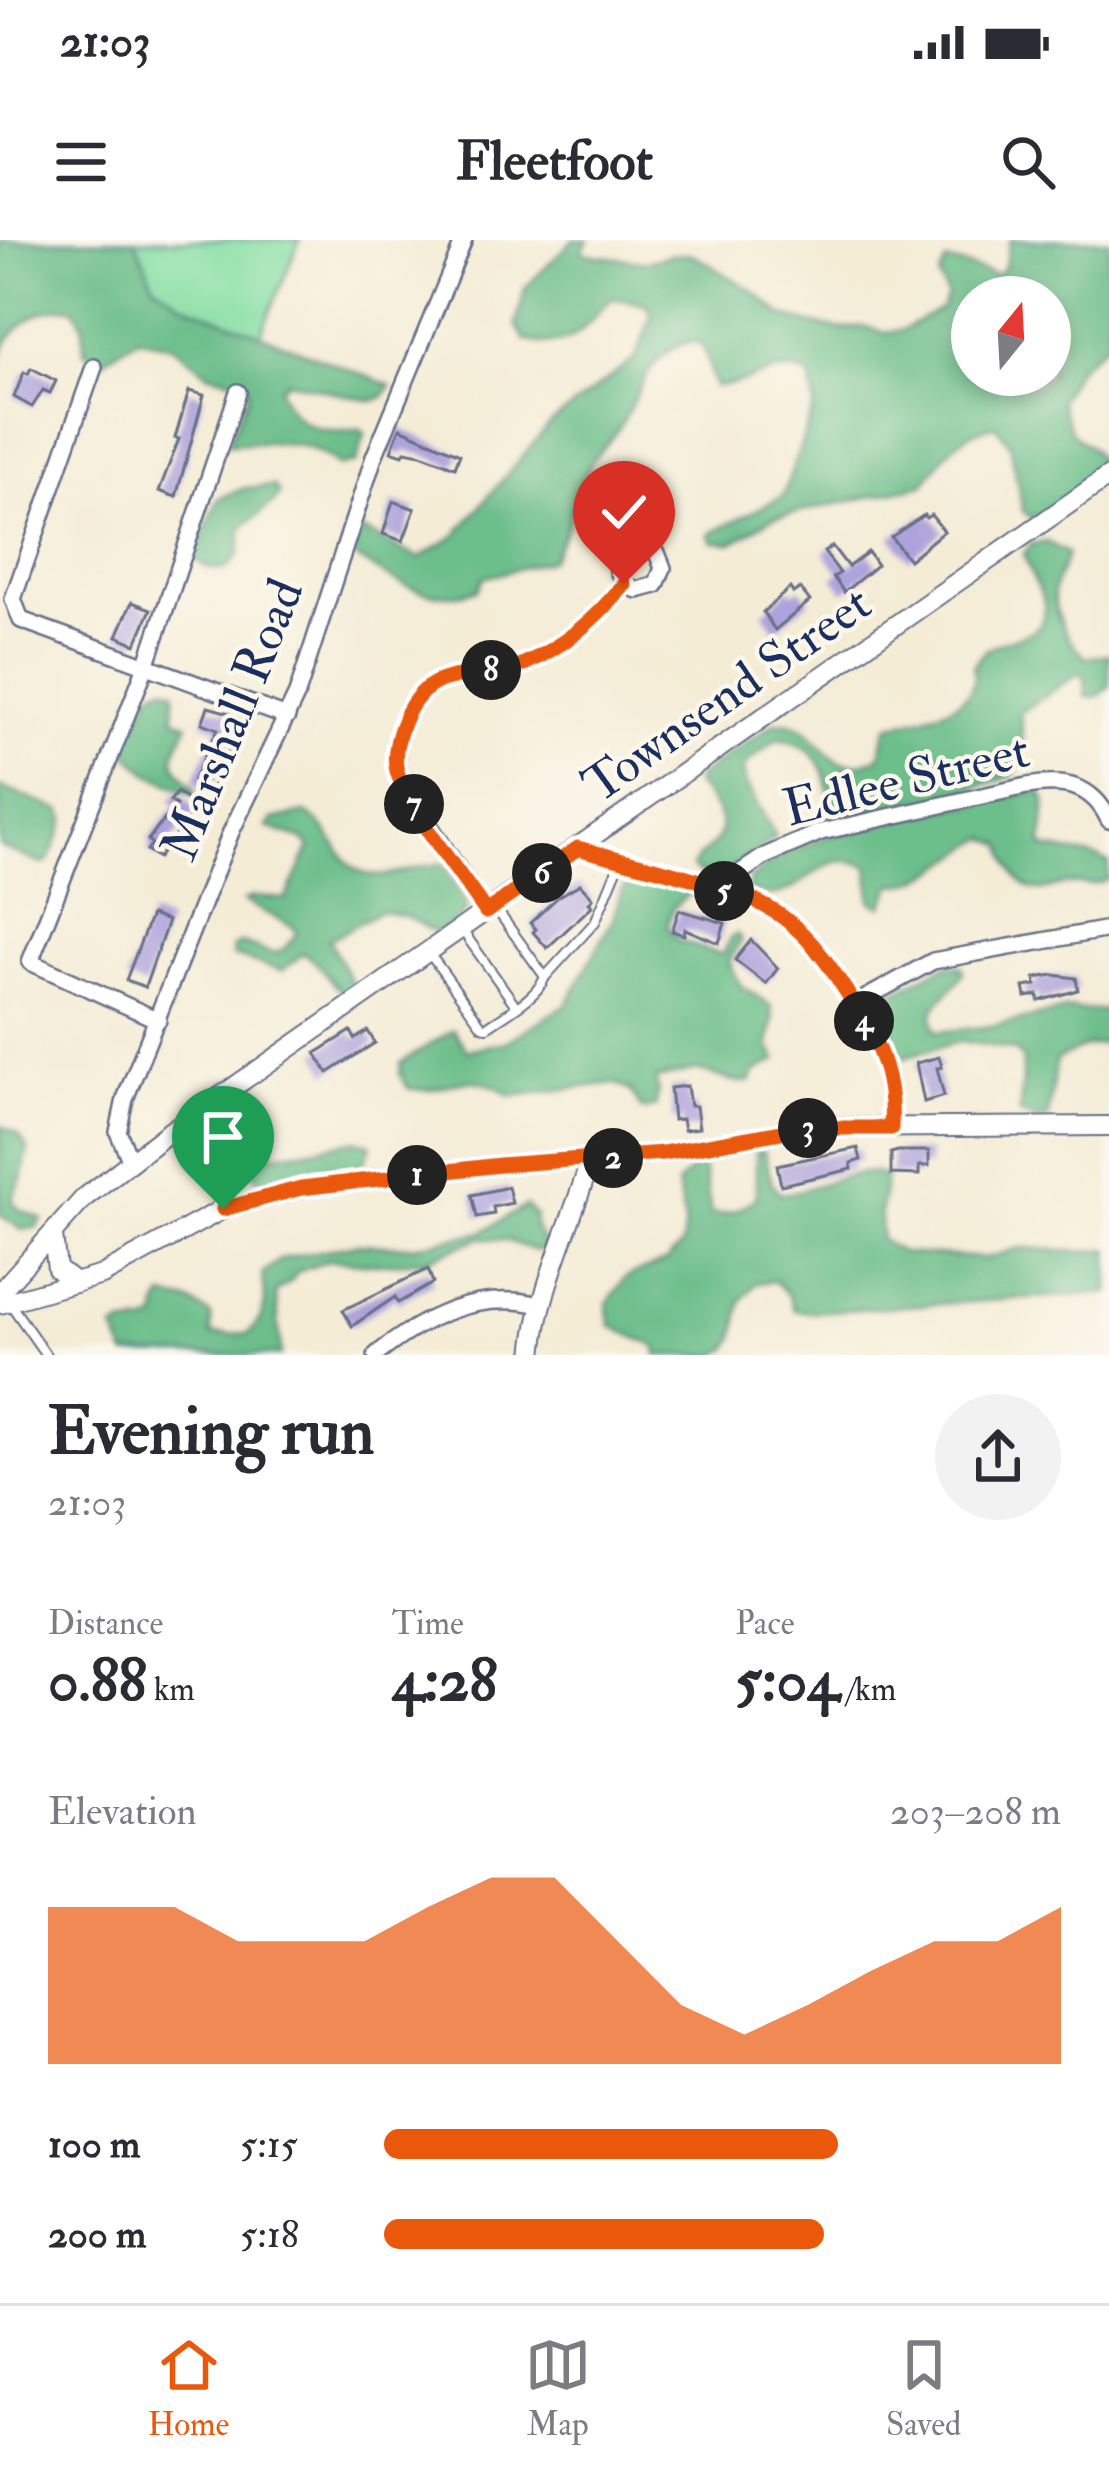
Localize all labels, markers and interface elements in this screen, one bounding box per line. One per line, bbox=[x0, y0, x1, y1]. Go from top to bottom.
text: 21:03 bbox=[60, 14, 150, 70]
text: Fleetfoot bbox=[456, 128, 653, 196]
icon: menu bbox=[48, 129, 114, 195]
icon: search bbox=[995, 129, 1061, 195]
north arrow bbox=[951, 276, 1071, 396]
map controls bbox=[951, 276, 1071, 396]
pin bbox=[573, 461, 675, 584]
icon: check bbox=[591, 479, 657, 545]
street label: Marshall Road bbox=[147, 570, 318, 870]
street label: Townsend Street bbox=[571, 572, 884, 817]
pin: 8 bbox=[461, 640, 521, 700]
text: 8 bbox=[483, 649, 499, 690]
street label: Edlee Street bbox=[777, 719, 1036, 841]
pin: 7 bbox=[384, 774, 444, 834]
text: 7 bbox=[406, 783, 422, 824]
pin: 6 bbox=[512, 843, 572, 903]
text: 6 bbox=[534, 852, 550, 893]
pin: 5 bbox=[694, 861, 754, 921]
text: 5 bbox=[717, 870, 731, 911]
pin: 4 bbox=[834, 991, 894, 1051]
text: 4 bbox=[855, 1000, 873, 1041]
pin bbox=[172, 1086, 274, 1209]
pin: 3 bbox=[778, 1098, 838, 1158]
icon: arrive bbox=[190, 1104, 256, 1170]
text: 3 bbox=[802, 1107, 814, 1148]
pin: 2 bbox=[583, 1128, 643, 1188]
text: 2 bbox=[605, 1137, 621, 1178]
pin: 1 bbox=[387, 1145, 447, 1205]
text: 1 bbox=[411, 1154, 423, 1195]
text: Evening run bbox=[48, 1391, 374, 1474]
button: share bbox=[935, 1394, 1061, 1520]
text: 21:03 bbox=[48, 1478, 126, 1527]
text: Distance bbox=[48, 1603, 163, 1644]
text: Time bbox=[392, 1603, 464, 1644]
text: Pace bbox=[735, 1603, 795, 1644]
text: 0.88 bbox=[48, 1644, 147, 1719]
text: 4:28 bbox=[392, 1644, 497, 1719]
text: 5:04 bbox=[735, 1644, 839, 1719]
text: km bbox=[147, 1669, 195, 1710]
text: /km bbox=[839, 1669, 896, 1710]
text: Elevation bbox=[48, 1787, 197, 1836]
text: 203–208 m bbox=[890, 1787, 1061, 1836]
text: 100 m bbox=[48, 2120, 140, 2169]
text: 5:15 bbox=[240, 2120, 298, 2169]
text: 200 m bbox=[48, 2210, 146, 2259]
text: 5:18 bbox=[240, 2210, 299, 2259]
tab: Home bbox=[148, 2332, 229, 2445]
tab: Map bbox=[525, 2332, 591, 2445]
tab: Saved bbox=[886, 2332, 961, 2445]

